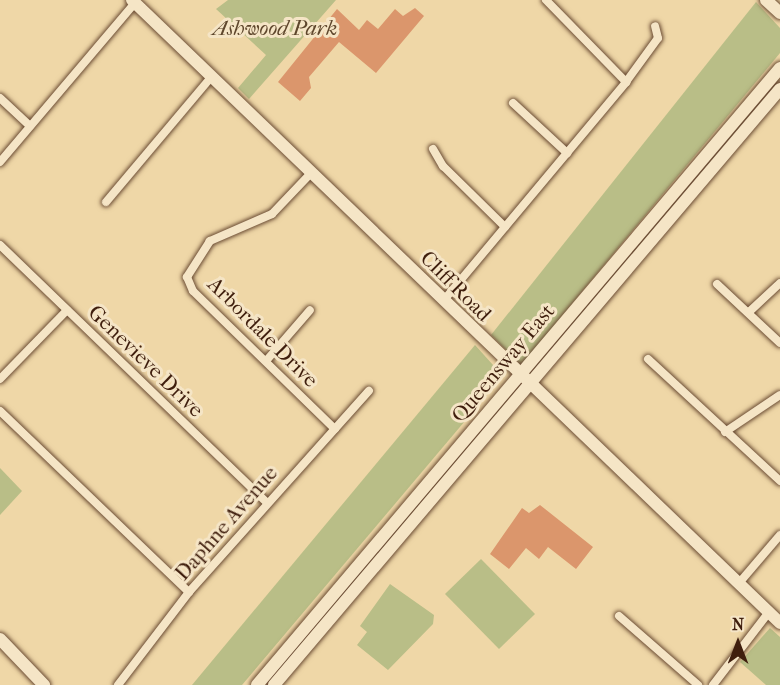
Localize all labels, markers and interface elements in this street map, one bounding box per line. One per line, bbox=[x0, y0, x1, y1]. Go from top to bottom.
park label: Ashwood Park bbox=[213, 15, 337, 41]
street label: Cliff Road bbox=[415, 245, 497, 327]
street label: Arbordale Drive bbox=[203, 272, 323, 392]
street label: Queensway East bbox=[446, 299, 560, 427]
street label: Genevieve Drive bbox=[83, 300, 209, 422]
street label: Daphne Avenue bbox=[169, 461, 283, 585]
north arrow bbox=[708, 613, 768, 673]
text: N bbox=[732, 615, 744, 634]

